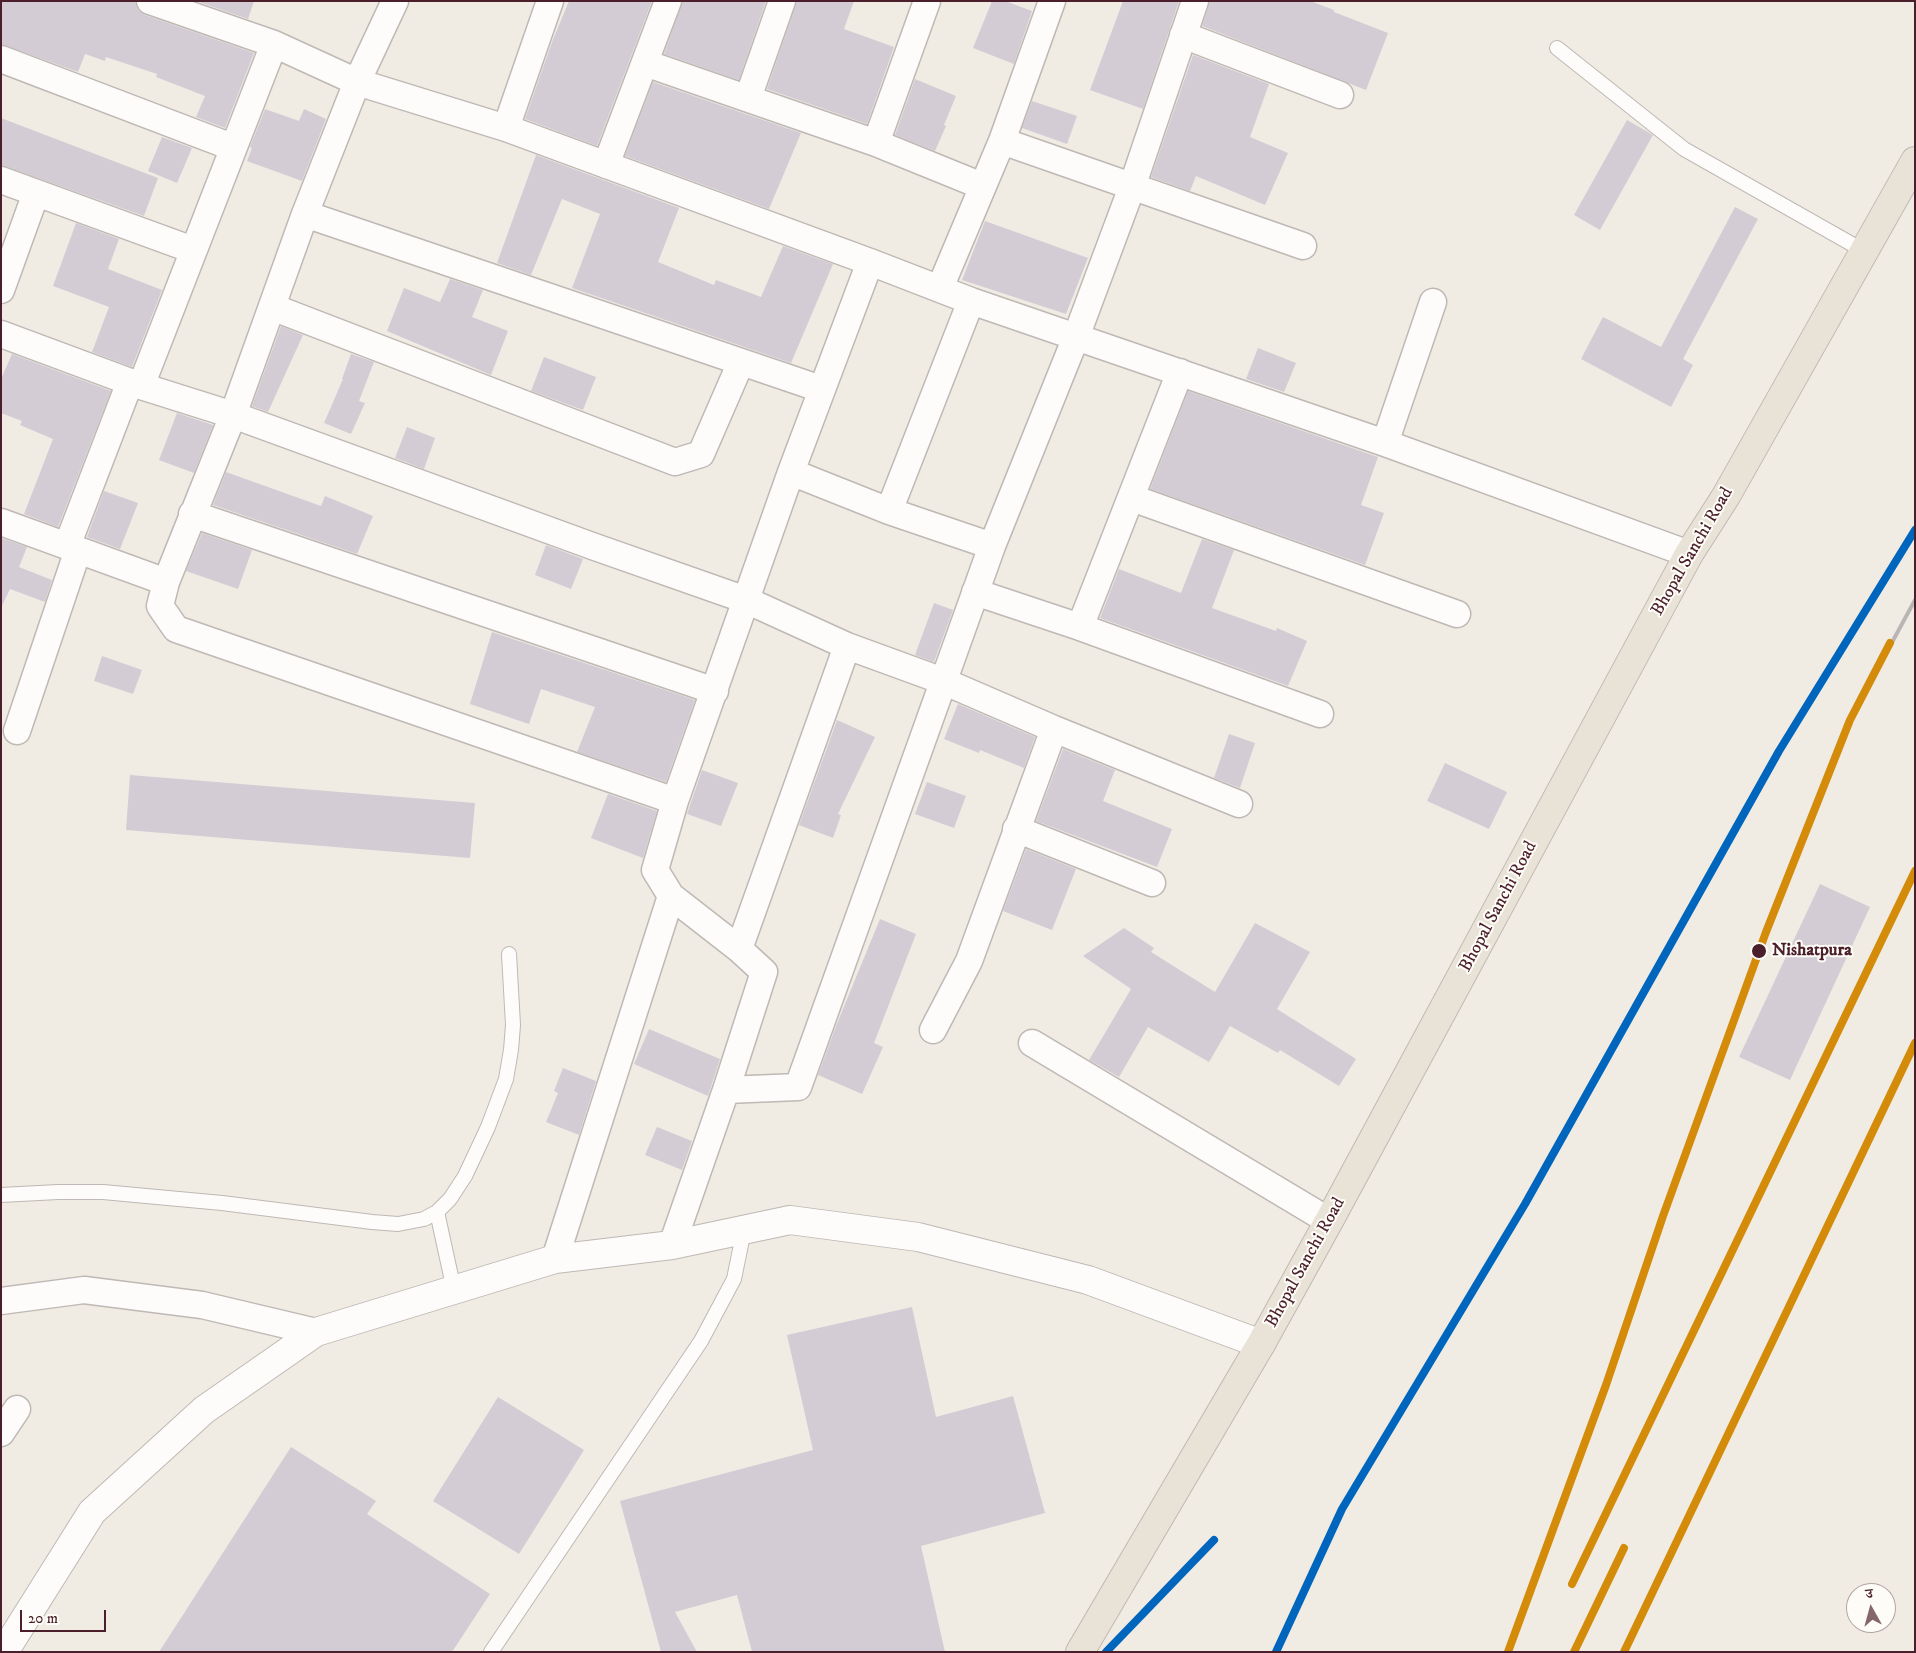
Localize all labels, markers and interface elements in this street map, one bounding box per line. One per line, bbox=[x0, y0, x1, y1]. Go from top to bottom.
street label: Bhopal Sanchi Road bbox=[1647, 484, 1739, 620]
street label: Bhopal Sanchi Road bbox=[1455, 838, 1543, 976]
place label: Nishatpura bbox=[1772, 940, 1852, 962]
marker: Nishatpura bbox=[1750, 942, 1768, 960]
street label: Bhopal Sanchi Road bbox=[1261, 1194, 1351, 1332]
north arrow bbox=[1846, 1583, 1896, 1633]
text: उ bbox=[1865, 1585, 1874, 1603]
scale bar bbox=[22, 1600, 109, 1632]
text: 20 m bbox=[28, 1609, 58, 1628]

